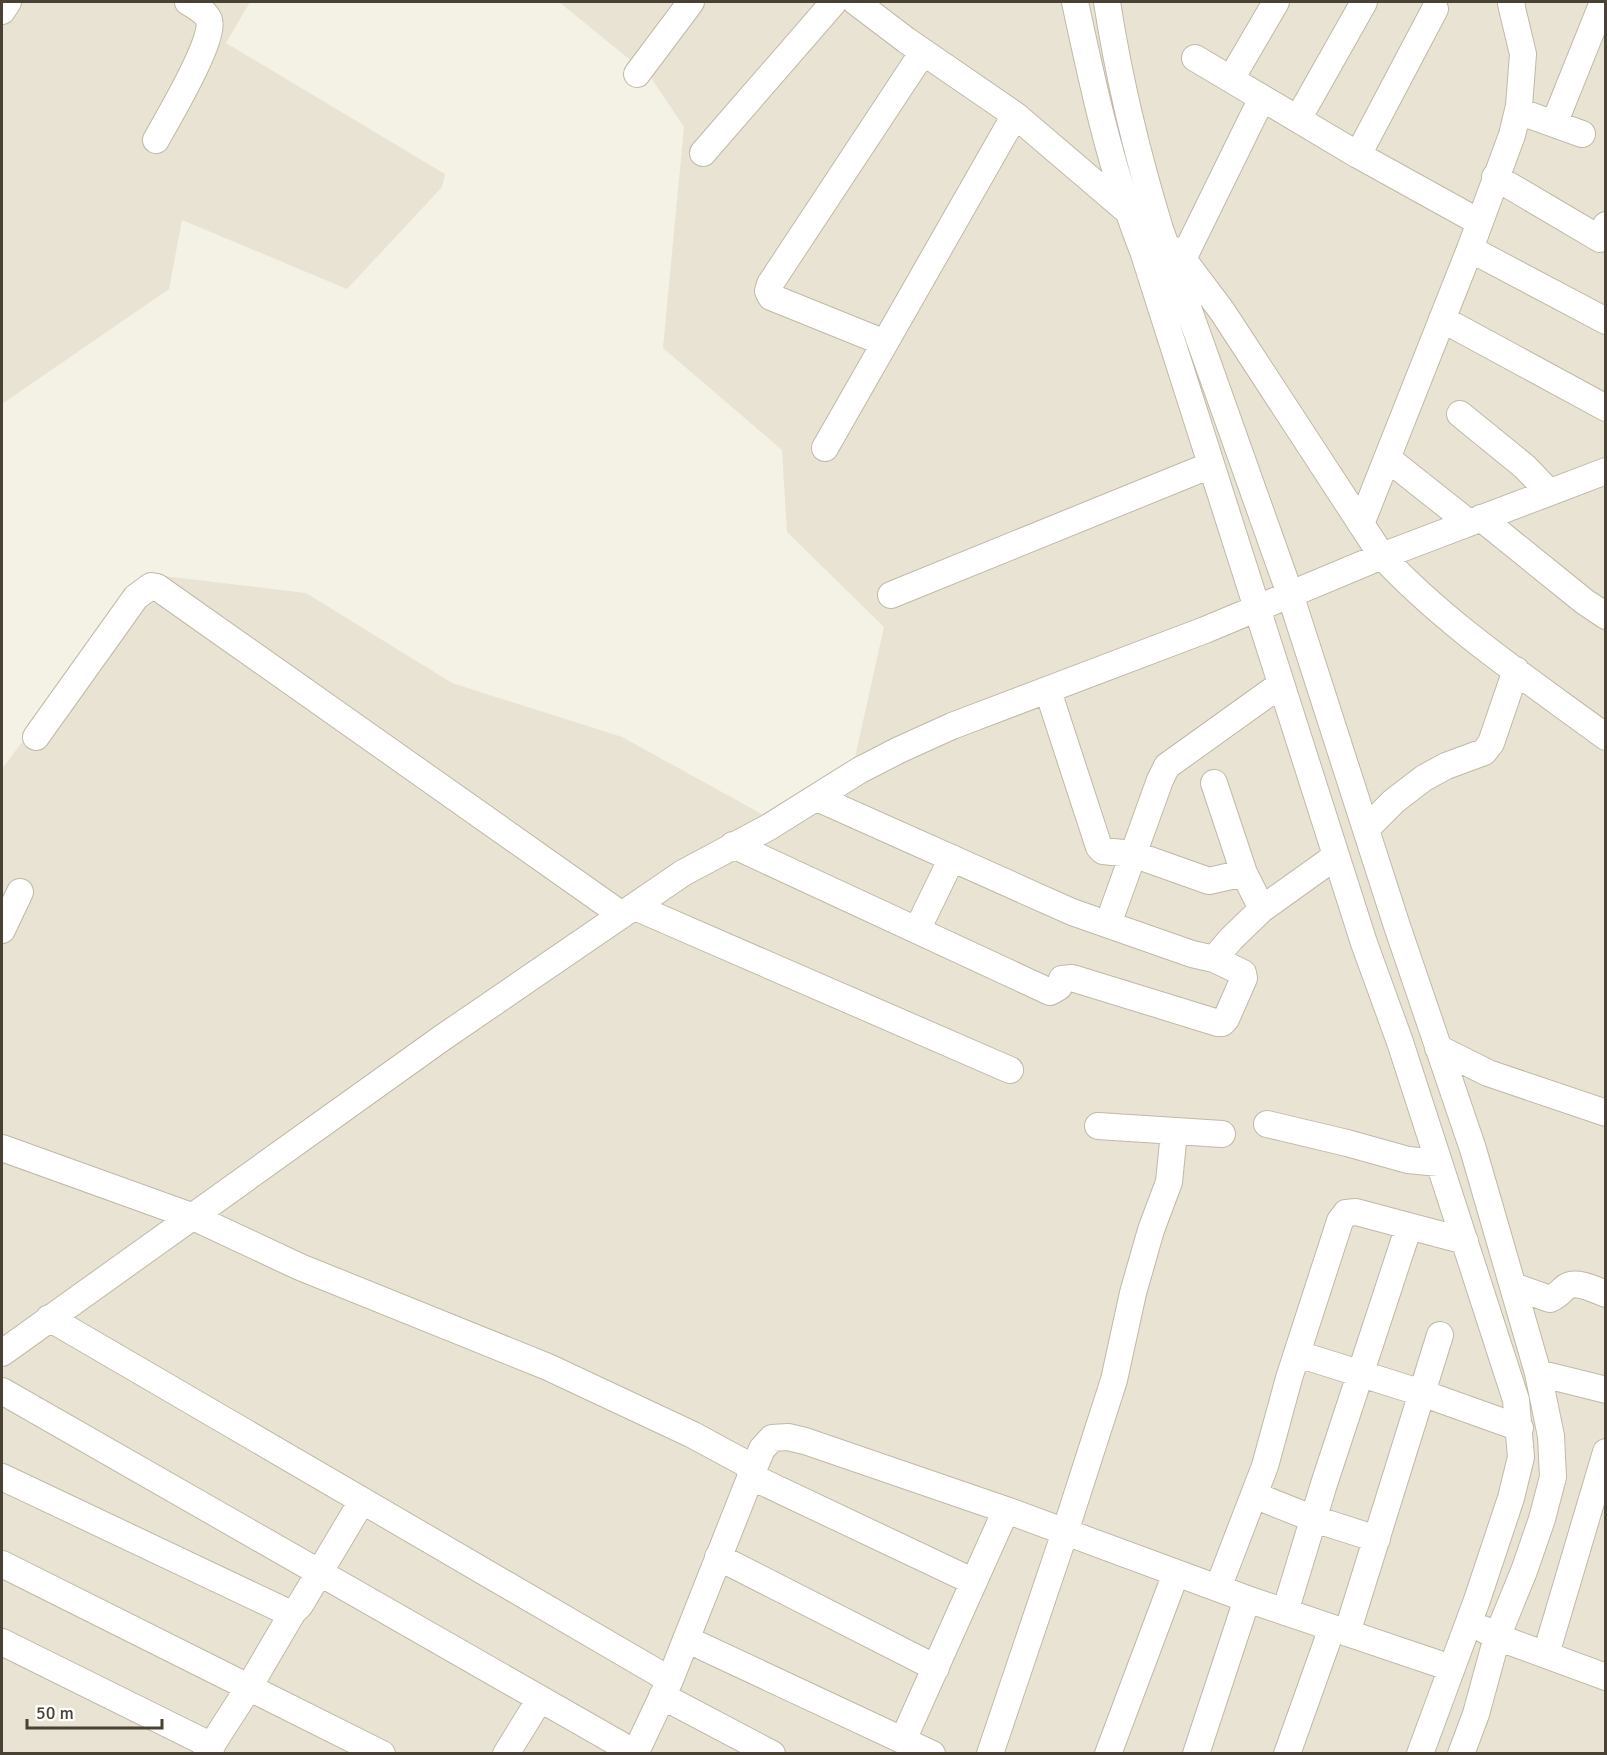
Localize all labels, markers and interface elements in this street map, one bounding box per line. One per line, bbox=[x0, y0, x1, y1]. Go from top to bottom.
scale bar bbox=[27, 1692, 162, 1730]
text: 50 m bbox=[36, 1702, 74, 1724]

